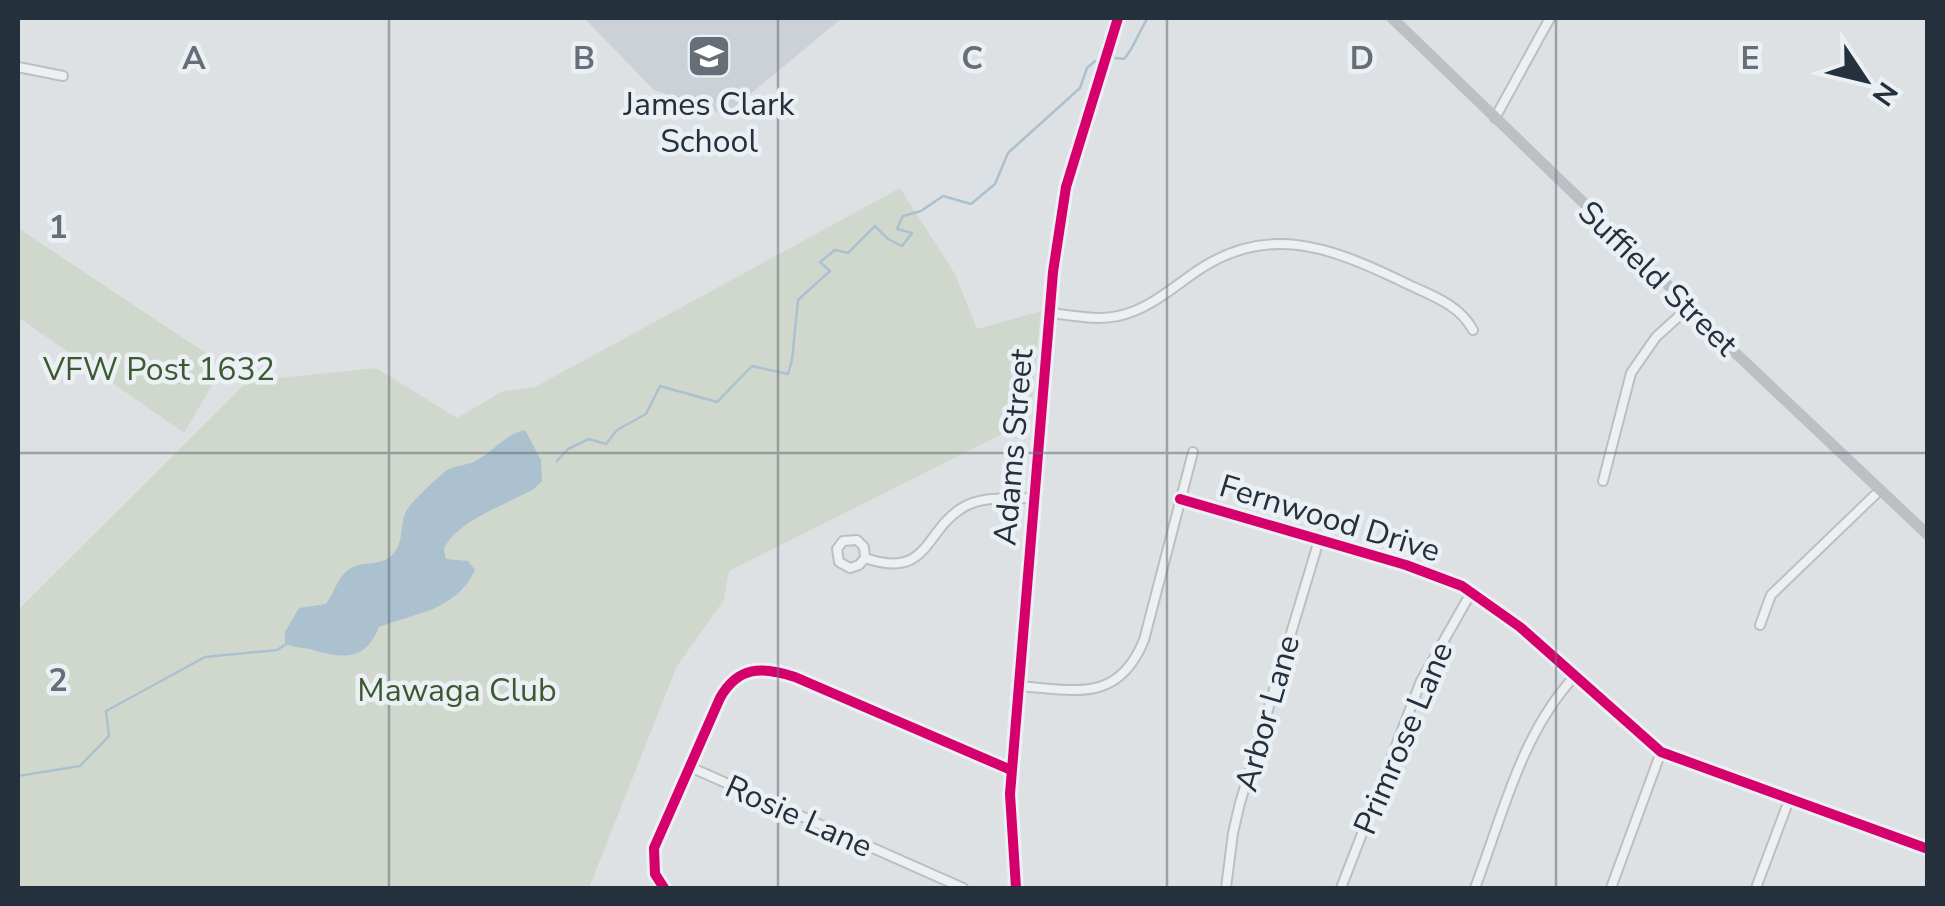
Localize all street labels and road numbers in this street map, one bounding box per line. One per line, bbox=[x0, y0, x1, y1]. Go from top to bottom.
street label: Suffield Street bbox=[1569, 191, 1747, 366]
street label: Adams Street bbox=[983, 346, 1044, 547]
street label: Fernwood Drive bbox=[1214, 465, 1445, 572]
street label: Arbor Lane bbox=[1225, 630, 1310, 796]
street label: Primrose Lane bbox=[1344, 635, 1463, 841]
street label: Rosie Lane bbox=[719, 765, 879, 868]

